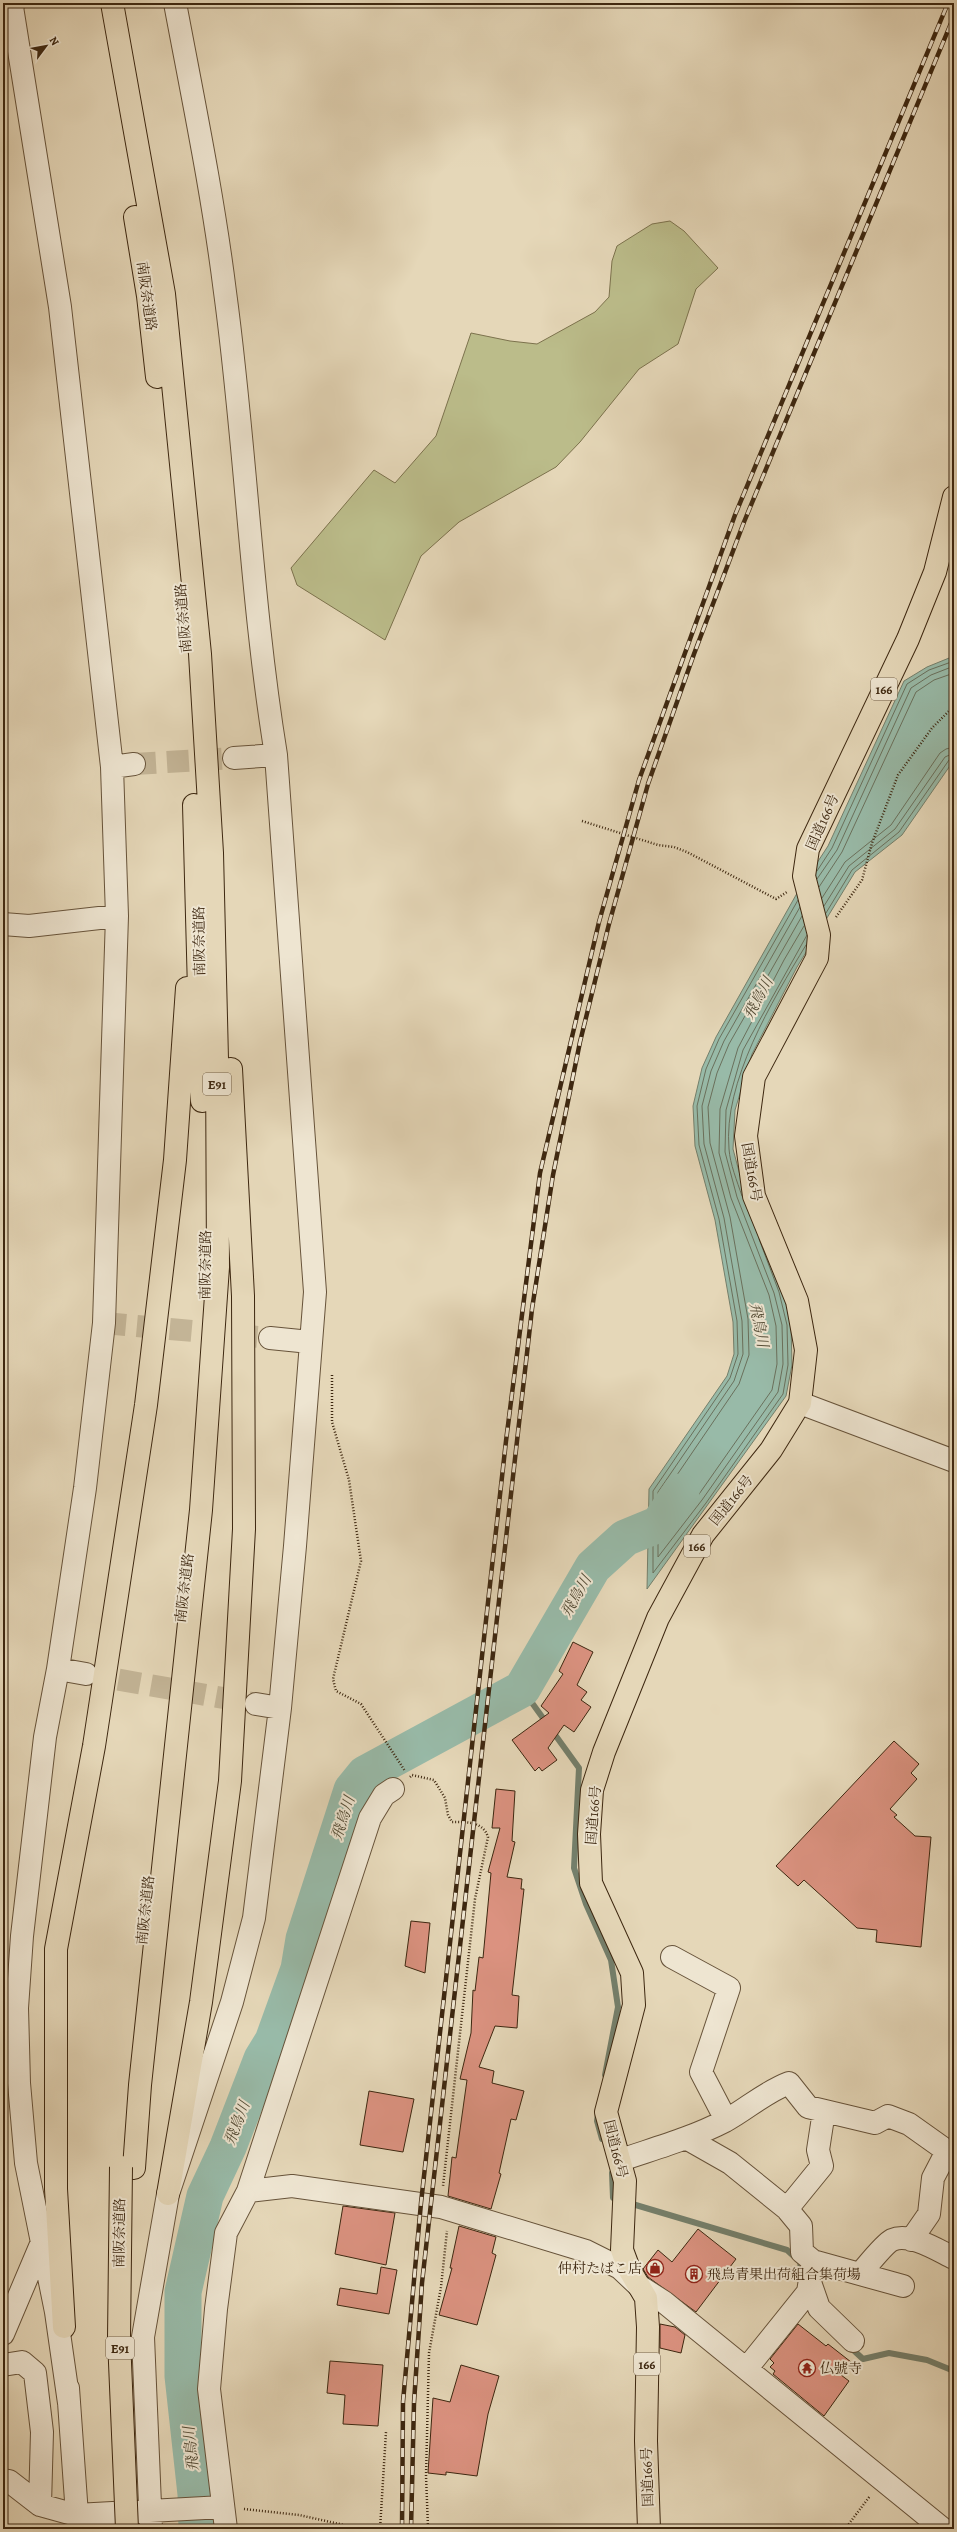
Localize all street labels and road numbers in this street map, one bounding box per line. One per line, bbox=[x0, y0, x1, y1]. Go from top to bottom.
street label: 南阪奈道路 bbox=[132, 260, 161, 332]
street label: 南阪奈道路 bbox=[171, 582, 196, 654]
road number: 166 bbox=[871, 678, 897, 700]
street label: 国道166号 bbox=[802, 791, 843, 853]
street label: 南阪奈道路 bbox=[189, 906, 210, 976]
road number: E91 bbox=[203, 1073, 231, 1095]
street label: 国道166号 bbox=[737, 1141, 766, 1203]
street label: 南阪奈道路 bbox=[195, 1230, 216, 1300]
street label: 国道166号 bbox=[705, 1471, 758, 1530]
road number: 166 bbox=[684, 1535, 710, 1557]
street label: 南阪奈道路 bbox=[171, 1552, 198, 1624]
street label: 国道166号 bbox=[581, 1784, 606, 1846]
street label: 南阪奈道路 bbox=[132, 1874, 159, 1946]
street label: 国道166号 bbox=[599, 2118, 632, 2180]
street label: 南阪奈道路 bbox=[109, 2198, 130, 2268]
road number: E91 bbox=[106, 2337, 134, 2359]
road number: 166 bbox=[634, 2353, 660, 2375]
street label: 国道166号 bbox=[637, 2447, 658, 2507]

